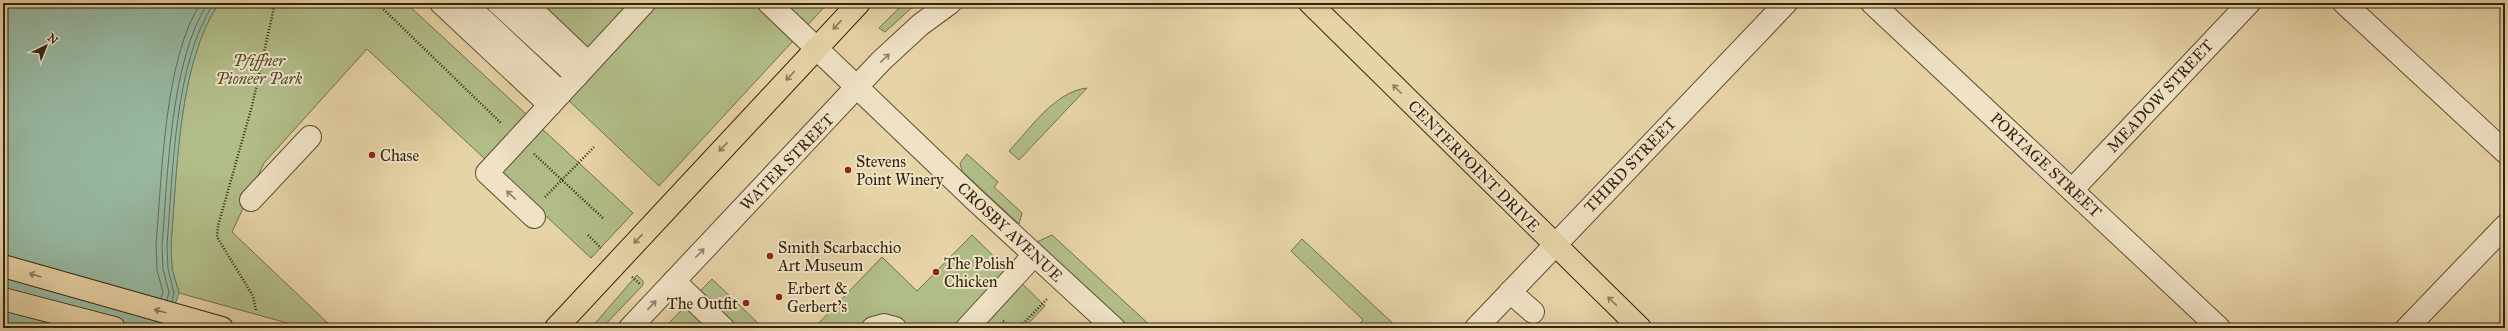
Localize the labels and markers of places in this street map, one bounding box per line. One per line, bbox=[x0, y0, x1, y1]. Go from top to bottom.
place label: Chase bbox=[380, 146, 419, 165]
marker: Chase bbox=[367, 150, 377, 160]
place label: Stevens Point Winery bbox=[856, 152, 944, 189]
marker: Stevens Point Winery bbox=[843, 165, 853, 175]
place label: Smith Scarbacchio Art Museum bbox=[777, 238, 901, 275]
marker: Smith Scarbacchio Art Museum bbox=[765, 251, 775, 261]
place label: The Polish Chicken bbox=[944, 254, 1014, 291]
marker: The Polish Chicken bbox=[931, 267, 941, 277]
place label: Erbert & Gerbert's bbox=[787, 279, 848, 316]
marker: Erbert & Gerbert's bbox=[774, 292, 784, 302]
place label: The Outfit bbox=[667, 294, 738, 313]
marker: The Outfit bbox=[741, 298, 751, 308]

